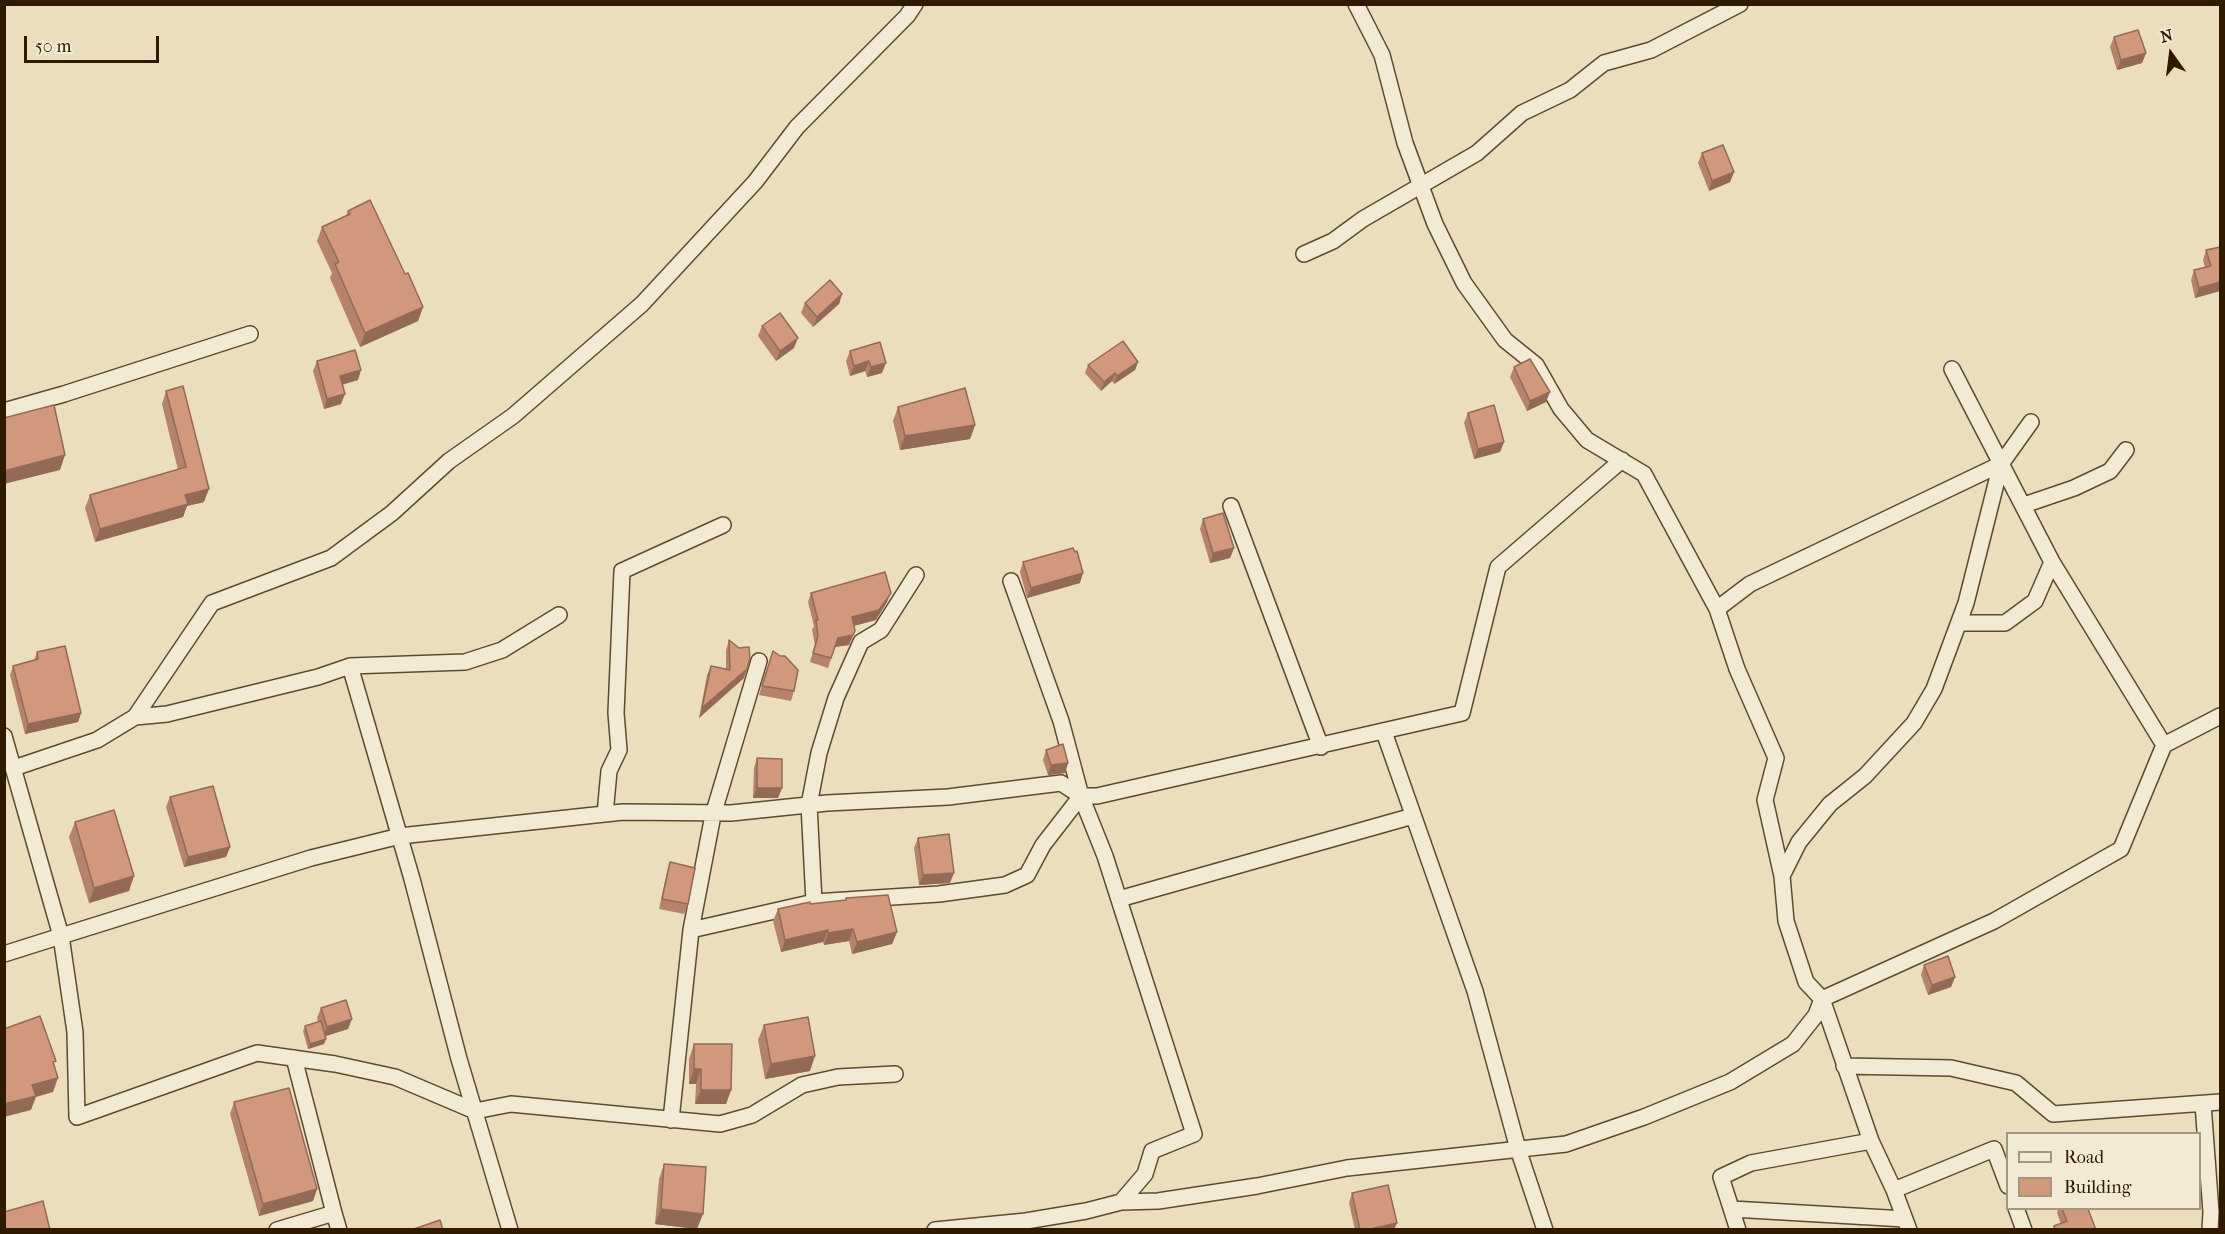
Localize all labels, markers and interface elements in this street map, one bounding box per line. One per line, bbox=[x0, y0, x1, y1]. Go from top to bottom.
scale bar bbox=[27, 24, 162, 62]
north arrow bbox=[2141, 24, 2201, 84]
text: N bbox=[2158, 25, 2175, 47]
text: 50 m bbox=[35, 36, 71, 57]
legend bbox=[2006, 1132, 2201, 1210]
text: Road bbox=[2064, 1147, 2104, 1168]
text: Building bbox=[2064, 1177, 2131, 1198]

